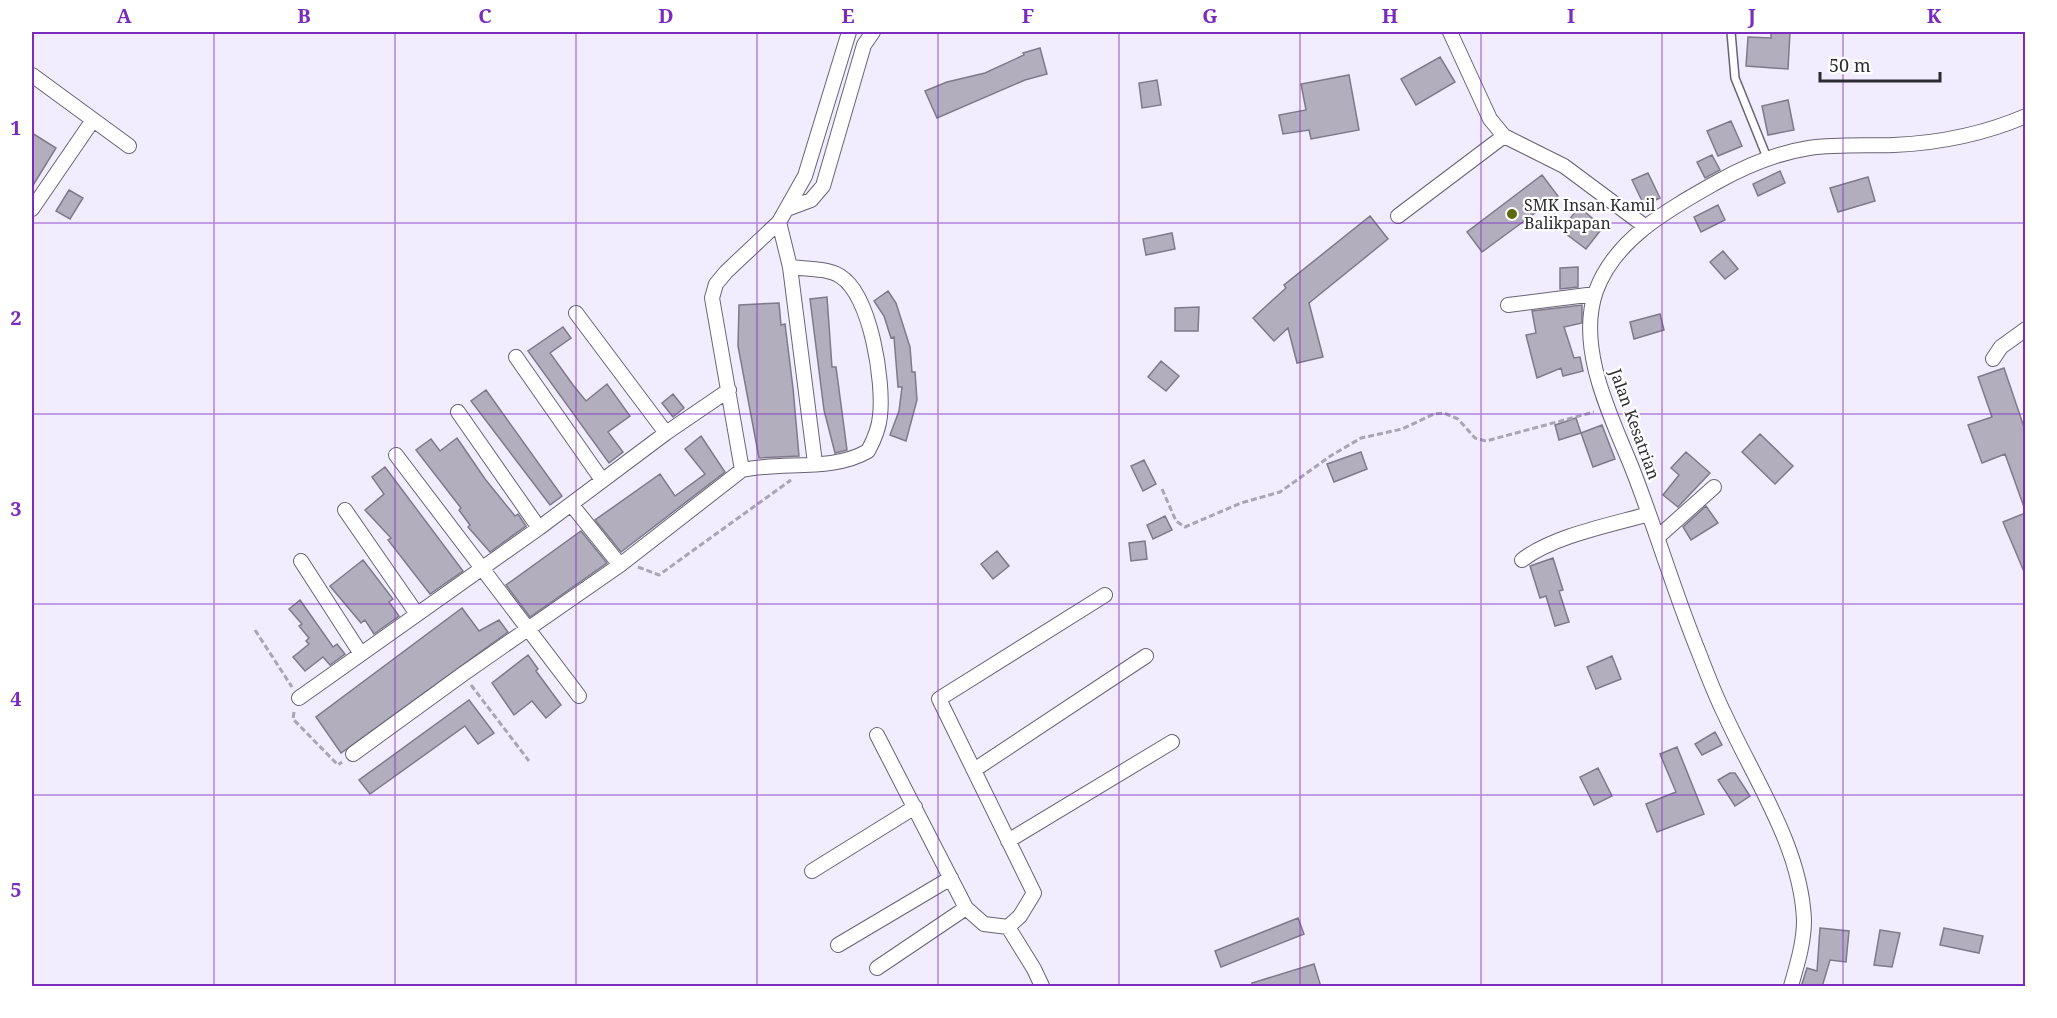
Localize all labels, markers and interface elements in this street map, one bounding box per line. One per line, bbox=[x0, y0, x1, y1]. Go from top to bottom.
text: A bbox=[116, 2, 132, 29]
text: B bbox=[297, 2, 311, 29]
text: C bbox=[478, 2, 492, 29]
text: D bbox=[658, 2, 674, 29]
text: E bbox=[841, 2, 855, 29]
text: F bbox=[1022, 2, 1034, 29]
text: G bbox=[1202, 2, 1218, 29]
text: H bbox=[1382, 2, 1398, 29]
text: I bbox=[1567, 2, 1575, 29]
text: J bbox=[1747, 2, 1756, 29]
text: K bbox=[1927, 2, 1942, 29]
scale bar bbox=[1820, 45, 1940, 83]
text: 50 m bbox=[1829, 53, 1871, 77]
text: 1 bbox=[10, 114, 22, 141]
place label: SMK Insan Kamil Balikpapan bbox=[1524, 194, 1655, 234]
marker: SMK Insan Kamil Balikpapan bbox=[1505, 207, 1519, 221]
text: 2 bbox=[10, 304, 22, 331]
street label: Jalan Kesatrian bbox=[1604, 365, 1665, 482]
text: 3 bbox=[10, 495, 22, 522]
text: 4 bbox=[10, 685, 22, 712]
text: 5 bbox=[10, 876, 22, 903]

